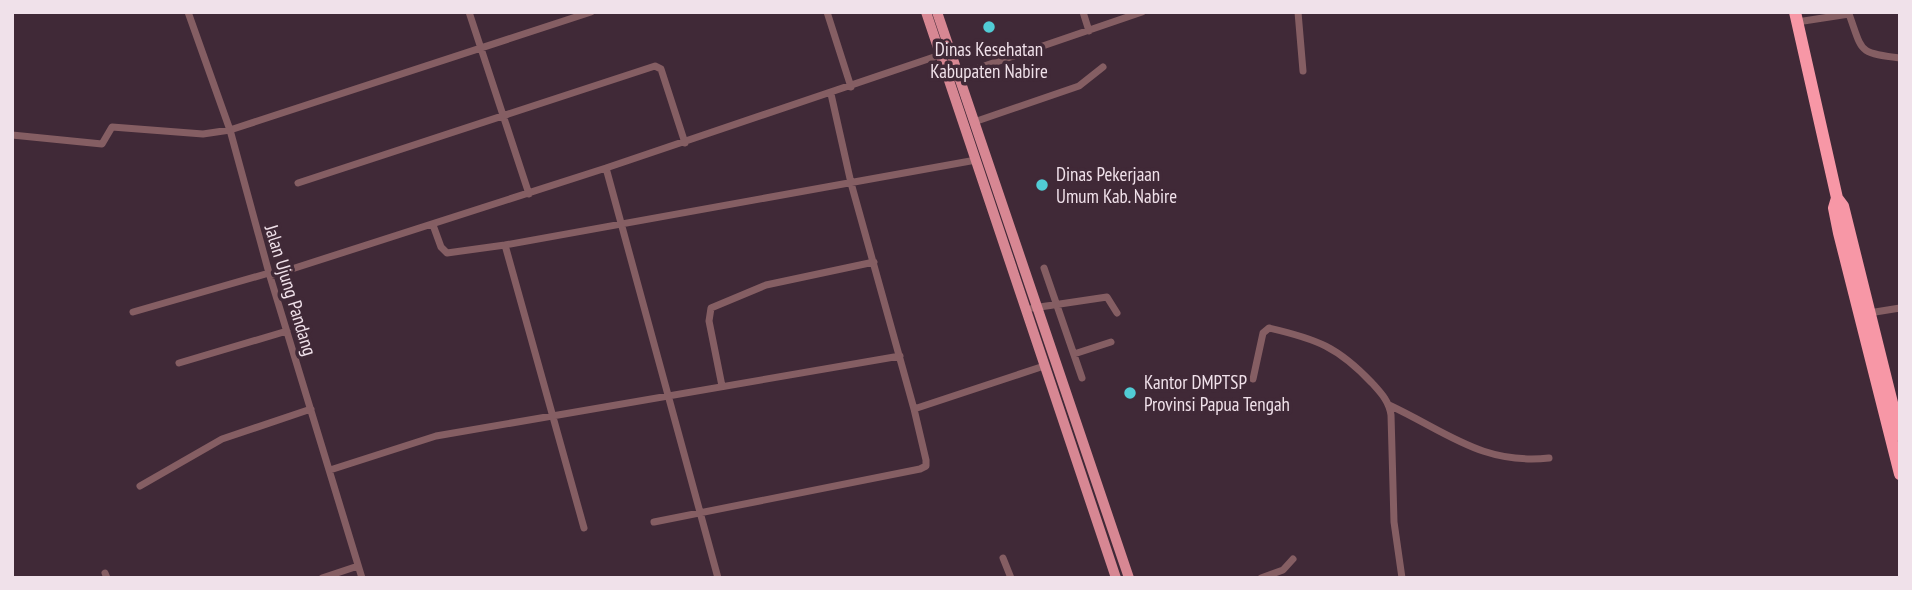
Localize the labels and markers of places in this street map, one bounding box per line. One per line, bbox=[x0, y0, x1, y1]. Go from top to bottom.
marker: Dinas Kesehatan Kabupaten Nabire bbox=[981, 19, 997, 35]
place label: Dinas Kesehatan Kabupaten Nabire bbox=[930, 37, 1048, 83]
place label: Dinas Pekerjaan Umum Kab. Nabire bbox=[1056, 162, 1177, 208]
marker: Dinas Pekerjaan Umum Kab. Nabire bbox=[1034, 177, 1050, 193]
place label: Kantor DMPTSP Provinsi Papua Tengah bbox=[1144, 370, 1290, 416]
marker: Kantor DMPTSP Provinsi Papua Tengah bbox=[1122, 385, 1138, 401]

